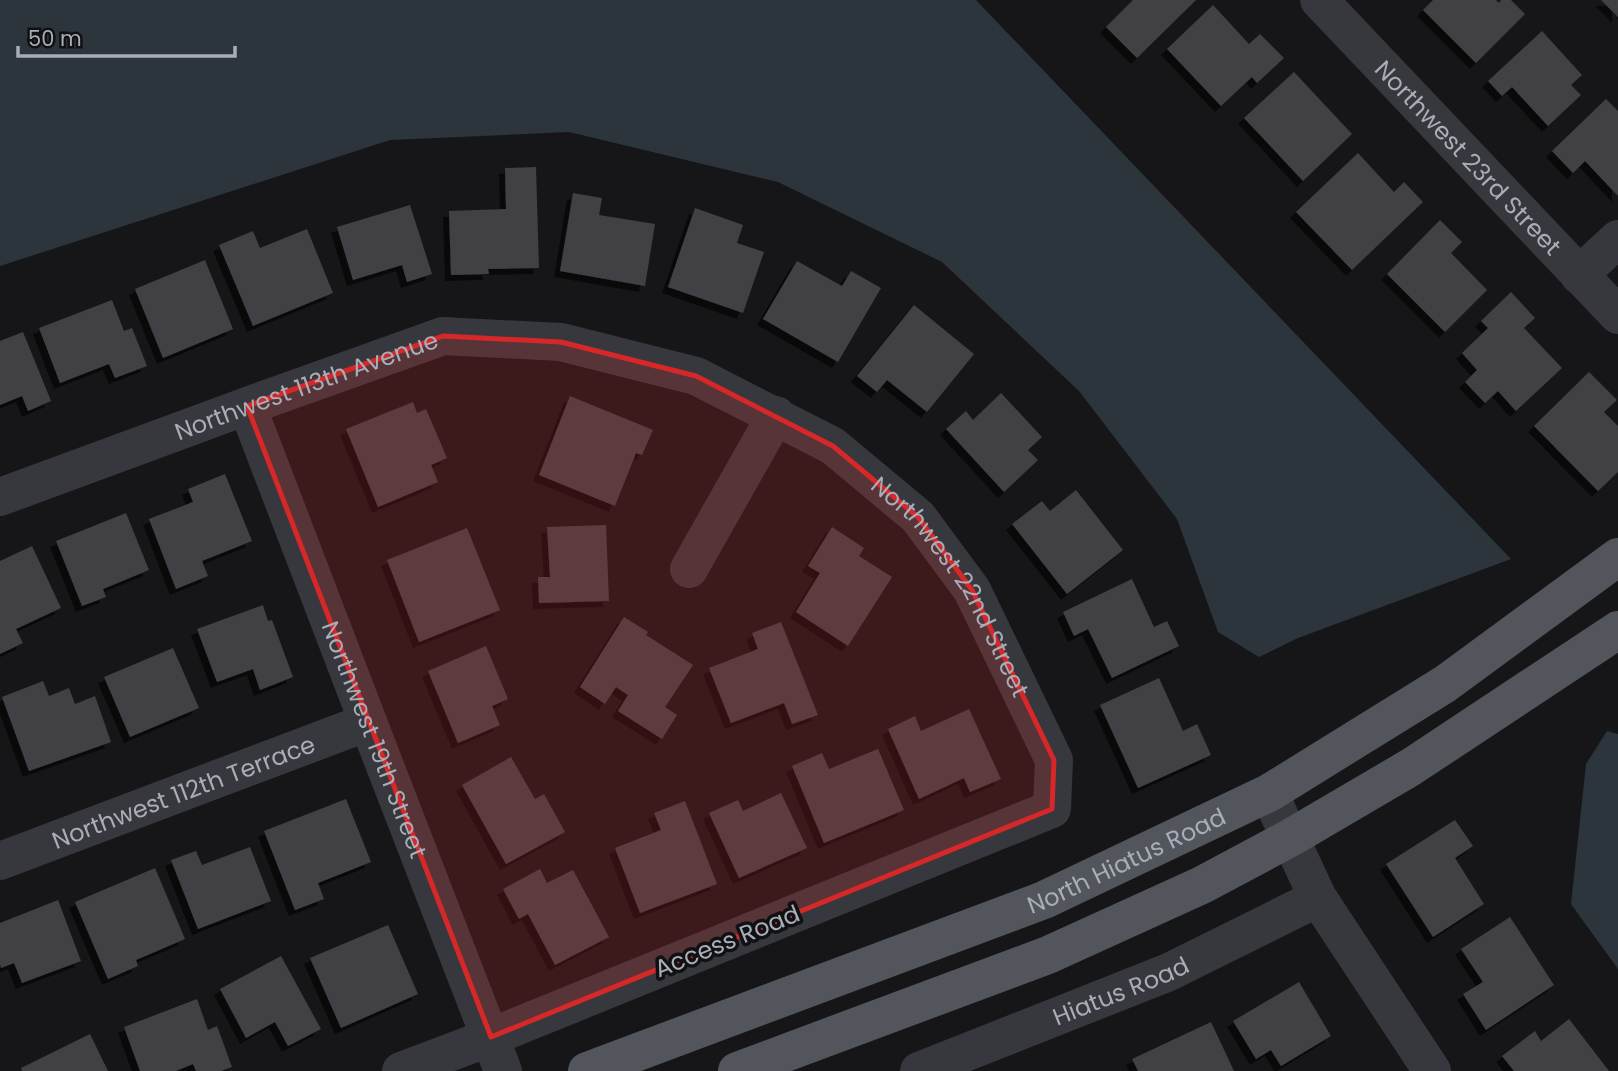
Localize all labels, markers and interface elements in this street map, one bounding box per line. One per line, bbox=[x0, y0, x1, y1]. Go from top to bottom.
scale bar bbox=[18, 14, 234, 58]
text: 50 m bbox=[28, 24, 82, 53]
street label: Northwest 23rd Street bbox=[1368, 53, 1569, 262]
street label: Northwest 113th Avenue bbox=[170, 323, 442, 448]
street label: Northwest 22nd Street bbox=[864, 468, 1038, 702]
street label: Northwest 19th Street bbox=[314, 616, 435, 863]
street label: Northwest 112th Terrace bbox=[47, 727, 320, 856]
street label: North Hiatus Road bbox=[1022, 800, 1231, 921]
street label: Access Road bbox=[649, 897, 805, 985]
street label: Hiatus Road bbox=[1048, 948, 1194, 1033]

